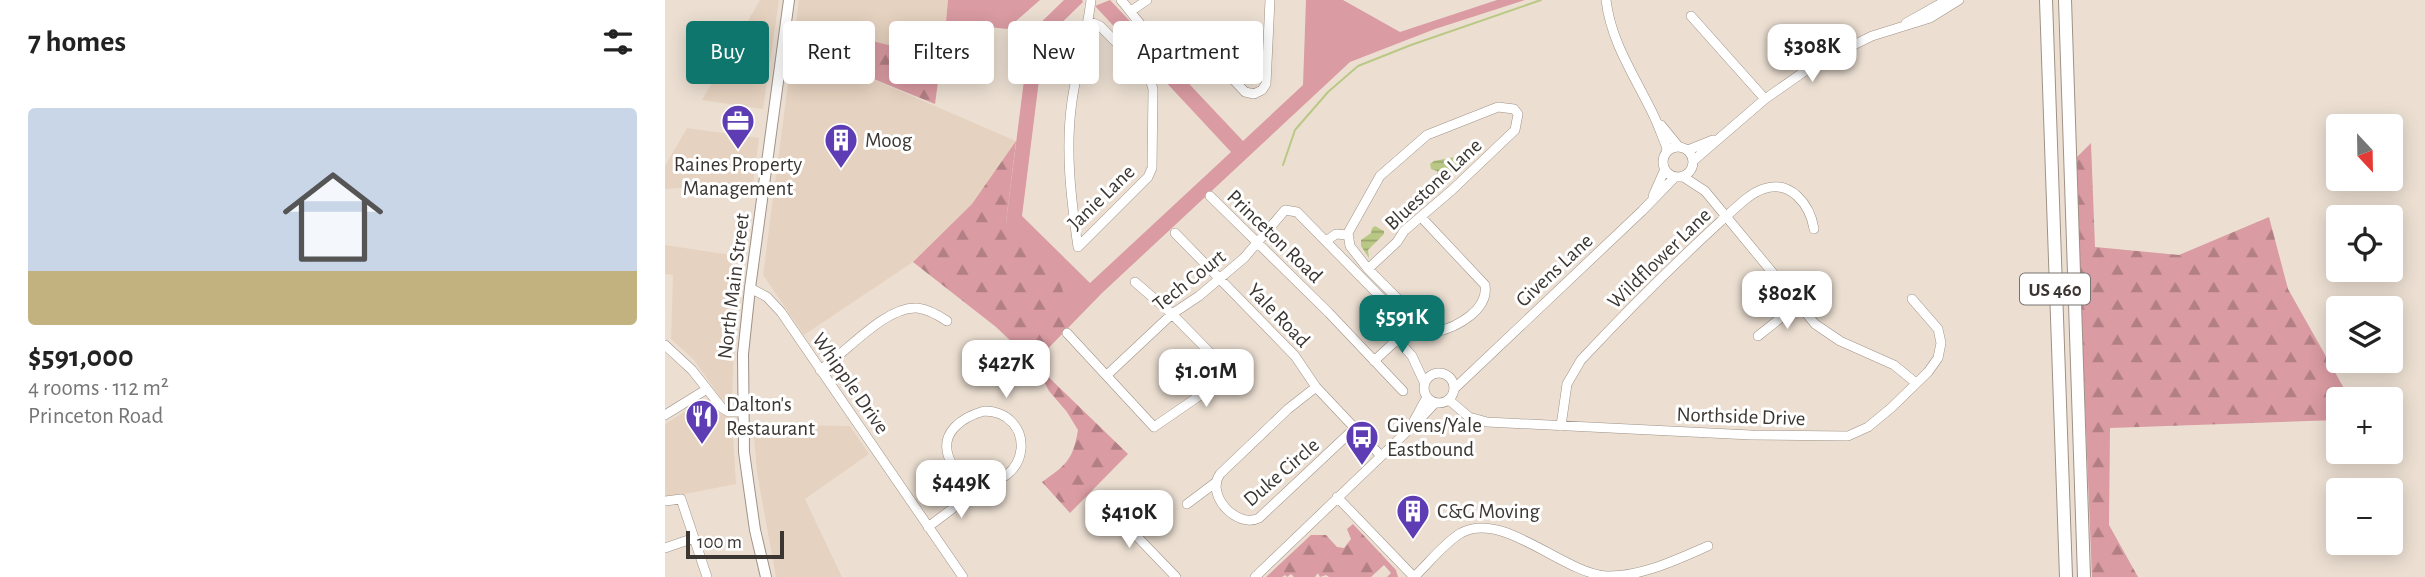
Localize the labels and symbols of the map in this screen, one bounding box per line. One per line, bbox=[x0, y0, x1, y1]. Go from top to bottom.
pin: $308K bbox=[1763, 24, 1861, 84]
office icon: Raines Property Management bbox=[719, 102, 757, 151]
north arrow bbox=[2326, 114, 2403, 191]
building icon: Moog bbox=[822, 121, 860, 170]
place label: Moog bbox=[865, 130, 913, 151]
street label: Bluestone Lane bbox=[1381, 134, 1486, 234]
place label: Raines Property Management bbox=[674, 154, 802, 199]
street label: Janie Lane bbox=[1064, 161, 1139, 234]
street label: Princeton Road bbox=[1223, 186, 1327, 287]
street label: Wildflower Lane bbox=[1604, 204, 1715, 313]
street label: North Main Street bbox=[714, 212, 753, 360]
street label: Givens Lane bbox=[1512, 230, 1597, 311]
street label: Tech Court bbox=[1149, 246, 1230, 315]
pin: $802K bbox=[1738, 272, 1836, 331]
road number: US 460 bbox=[2020, 274, 2090, 304]
street label: Yale Road bbox=[1243, 279, 1314, 351]
pin: $591K bbox=[1353, 296, 1451, 355]
street label: Whipple Drive bbox=[808, 329, 893, 438]
pin: $427K bbox=[957, 340, 1055, 400]
pin: $1.01M bbox=[1149, 350, 1263, 409]
place label: Dalton's Restaurant bbox=[726, 394, 815, 439]
restaurant icon: Dalton's Restaurant bbox=[683, 397, 721, 446]
street label: Northside Drive bbox=[1676, 404, 1806, 429]
place label: Givens/Yale Eastbound bbox=[1387, 415, 1482, 460]
bus stop icon: Givens/Yale Eastbound bbox=[1343, 418, 1381, 467]
street label: Duke Circle bbox=[1240, 434, 1323, 511]
pin: $449K bbox=[912, 461, 1010, 520]
pin: $410K bbox=[1080, 490, 1178, 550]
building icon: C&G Moving bbox=[1394, 492, 1432, 541]
place label: C&G Moving bbox=[1437, 501, 1541, 522]
scale bar bbox=[686, 528, 784, 560]

